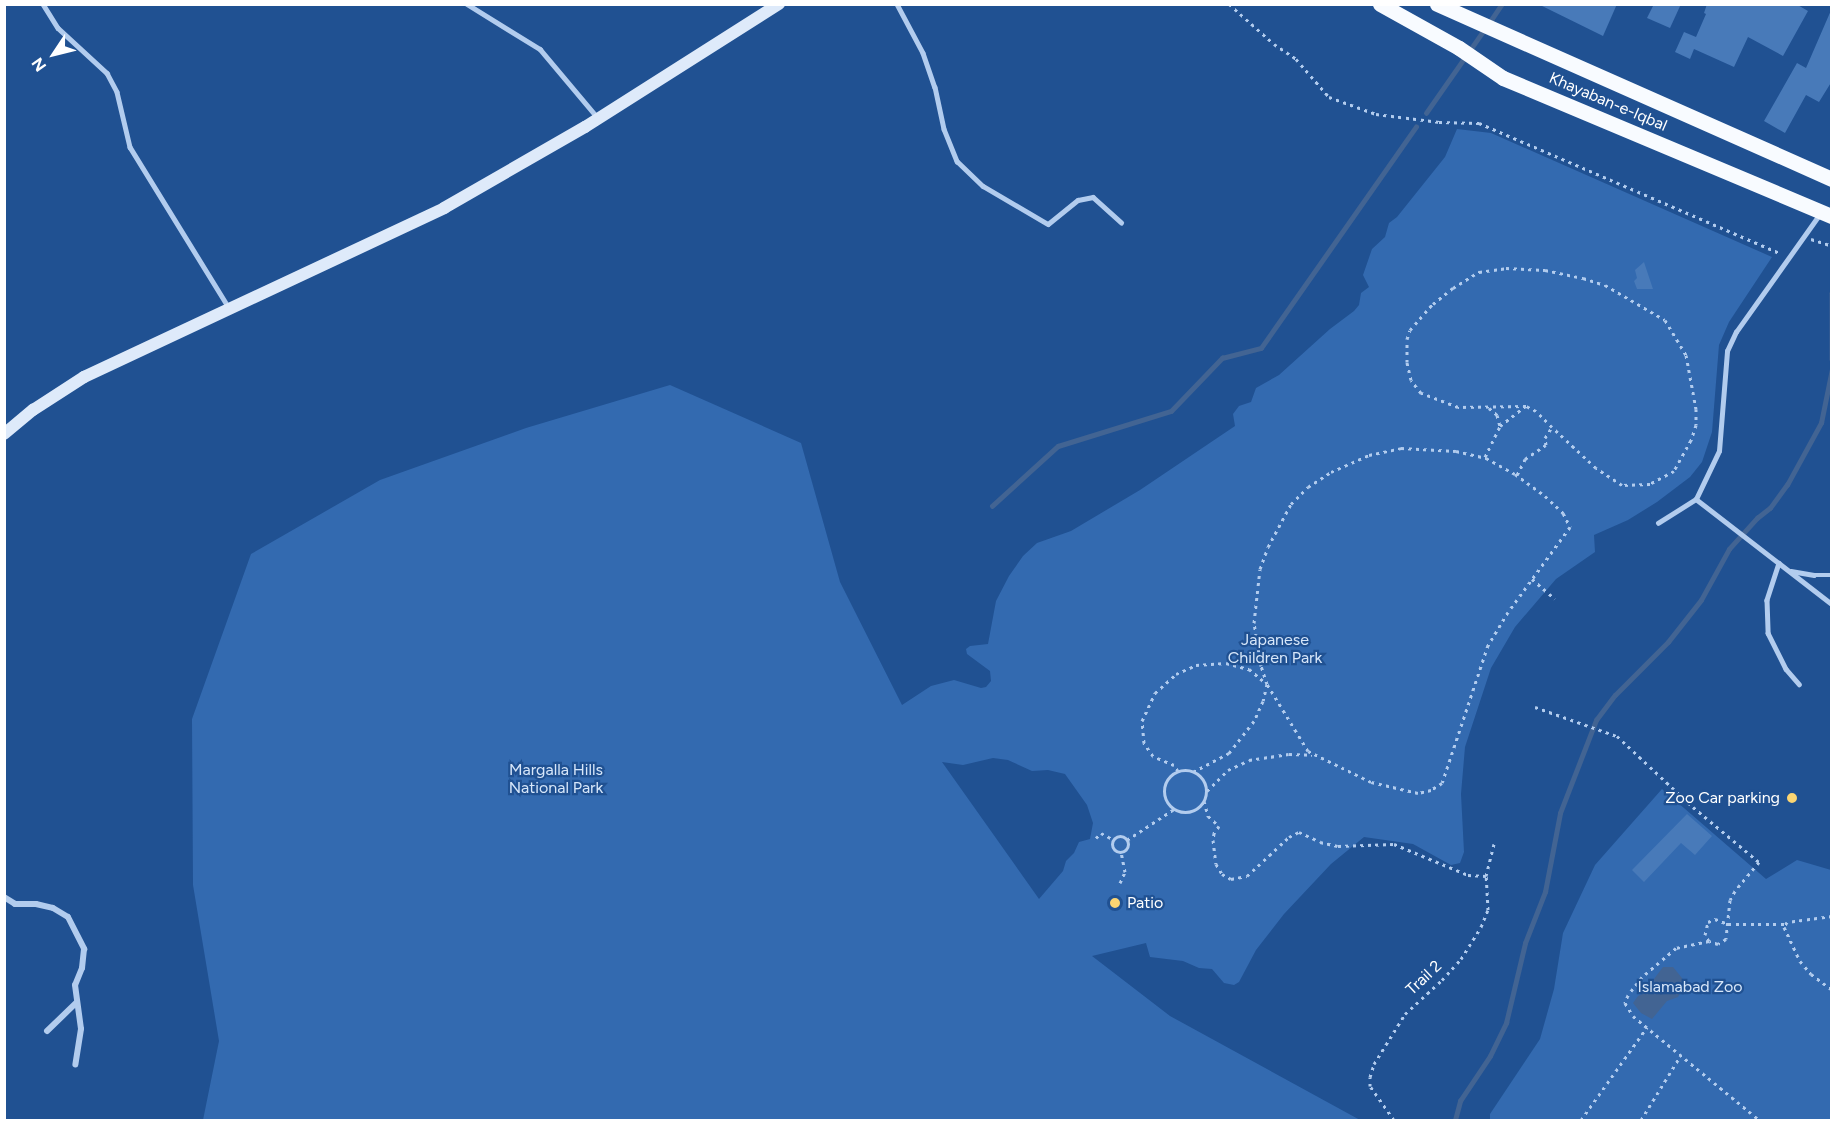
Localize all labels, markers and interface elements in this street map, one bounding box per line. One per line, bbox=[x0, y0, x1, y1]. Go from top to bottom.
north arrow bbox=[24, 24, 84, 84]
text: N bbox=[28, 54, 50, 75]
street label: Khayaban-e-Iqbal bbox=[1546, 68, 1670, 136]
park label: Japanese Children Park bbox=[1228, 630, 1322, 668]
park label: Margalla Hills National Park bbox=[509, 760, 603, 798]
place label: Zoo Car parking bbox=[1665, 788, 1780, 808]
marker: Zoo Car parking bbox=[1785, 791, 1799, 805]
place label: Patio bbox=[1127, 893, 1163, 913]
marker: Patio bbox=[1108, 896, 1122, 910]
street label: Trail 2 bbox=[1402, 957, 1446, 999]
park label: Islamabad Zoo bbox=[1638, 977, 1742, 997]

